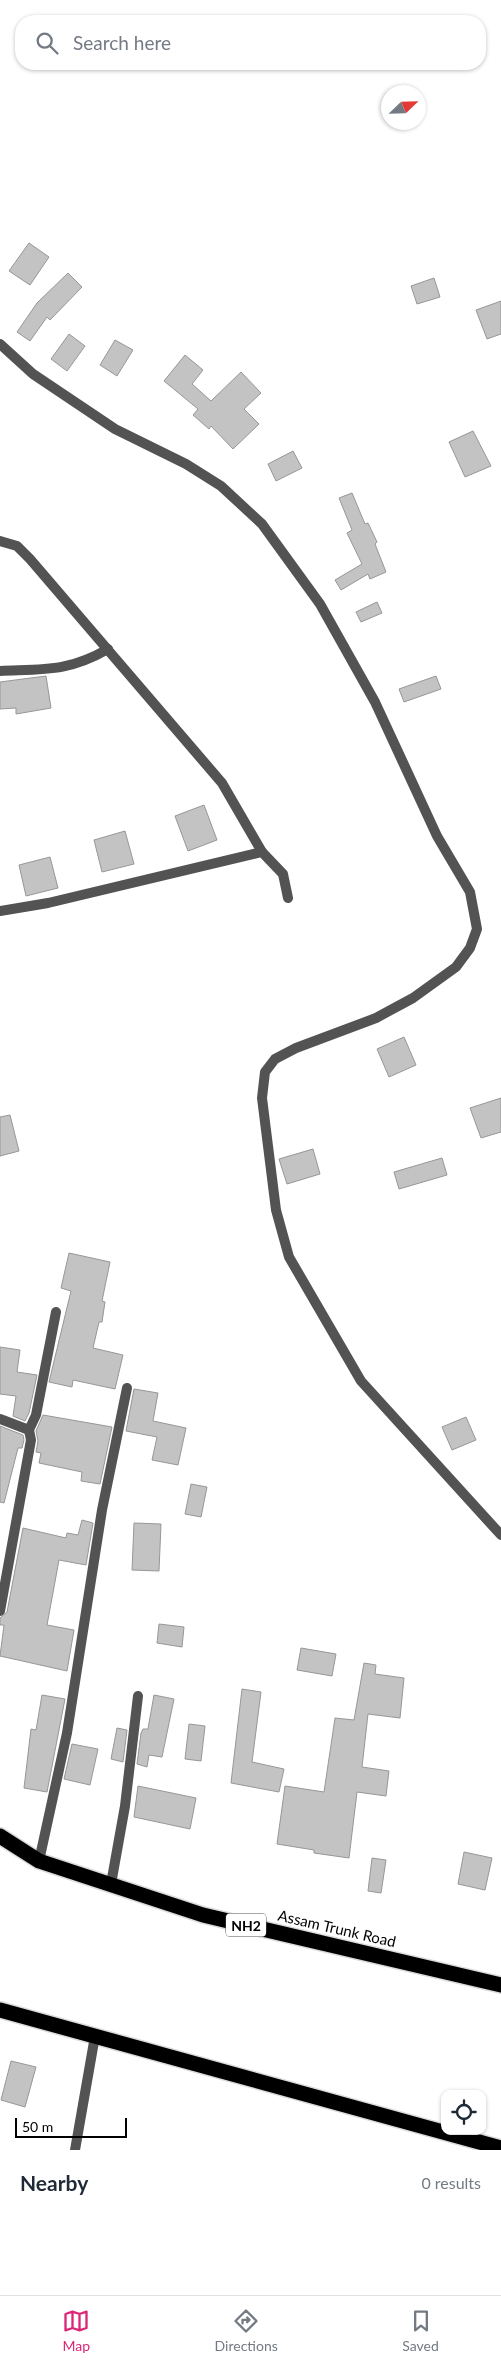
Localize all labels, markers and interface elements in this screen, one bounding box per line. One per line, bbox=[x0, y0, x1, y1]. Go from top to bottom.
search box bbox=[15, 15, 486, 70]
icon: search bbox=[33, 29, 61, 57]
text: Search here bbox=[73, 31, 171, 54]
north arrow bbox=[381, 85, 426, 130]
street label: Assam Trunk Road bbox=[276, 1906, 398, 1950]
road number: NH2 bbox=[226, 1914, 266, 1936]
map controls bbox=[441, 2090, 486, 2135]
button: locate bbox=[441, 2090, 486, 2135]
scale bar bbox=[15, 2115, 128, 2138]
text: 50 m bbox=[22, 2118, 53, 2135]
text: Nearby bbox=[20, 2170, 88, 2195]
text: 0 results bbox=[421, 2173, 481, 2192]
tab: Map bbox=[62, 2307, 90, 2354]
tab: Directions bbox=[215, 2307, 278, 2354]
tab: Saved bbox=[402, 2307, 439, 2354]

